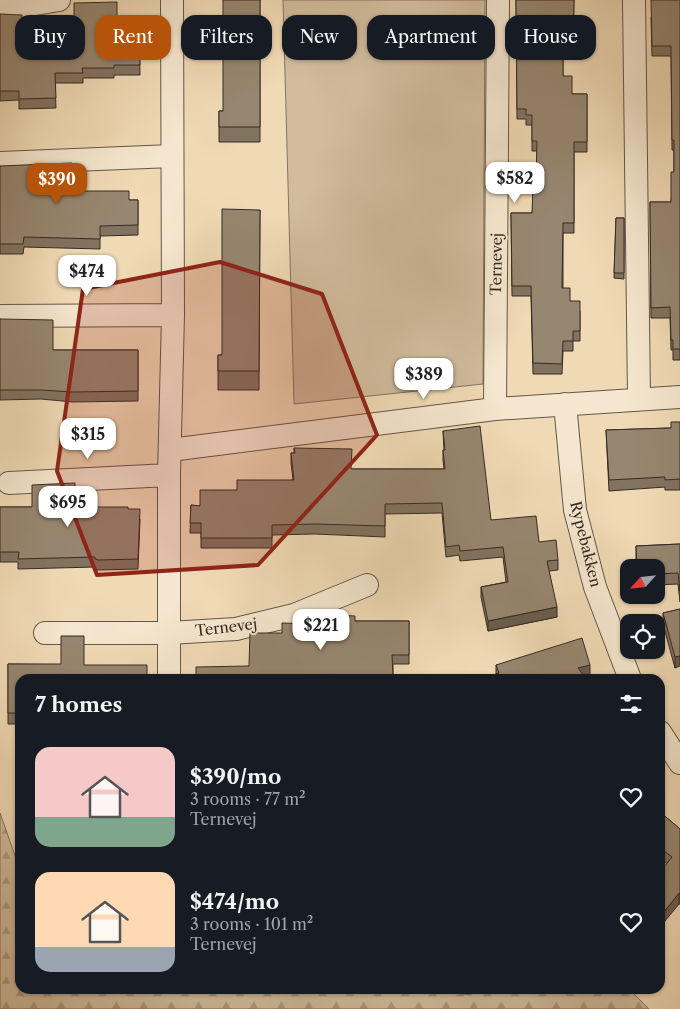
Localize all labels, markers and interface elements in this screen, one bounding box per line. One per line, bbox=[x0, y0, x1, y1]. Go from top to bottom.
chip: Buy bbox=[15, 15, 85, 60]
chip: Rent bbox=[95, 15, 171, 60]
chip: Filters bbox=[181, 15, 272, 60]
chip: New bbox=[282, 15, 357, 60]
chip: Apartment bbox=[367, 15, 495, 60]
chip: House bbox=[505, 15, 596, 60]
pin: $390 bbox=[27, 162, 87, 205]
pin: $582 bbox=[485, 162, 545, 204]
text: $582 bbox=[496, 168, 534, 188]
text: $390 bbox=[38, 169, 76, 189]
street label: Ternevej bbox=[486, 233, 506, 295]
pin: $474 bbox=[57, 254, 117, 297]
text: $474 bbox=[69, 261, 105, 281]
pin: $389 bbox=[394, 358, 454, 400]
text: $389 bbox=[405, 364, 443, 384]
pin: $315 bbox=[58, 418, 118, 460]
text: $315 bbox=[71, 424, 105, 444]
pin: $695 bbox=[38, 486, 98, 528]
text: $695 bbox=[50, 492, 86, 512]
street label: Rypebakken bbox=[566, 499, 606, 590]
north arrow bbox=[620, 559, 665, 604]
map controls bbox=[620, 559, 665, 659]
pin: $221 bbox=[291, 608, 351, 651]
street label: Ternevej bbox=[194, 614, 258, 640]
button: locate bbox=[620, 614, 665, 659]
text: $221 bbox=[303, 615, 339, 635]
icon: filters bbox=[617, 690, 645, 718]
text: 7 homes bbox=[35, 692, 122, 717]
text: $390/mo bbox=[190, 764, 281, 789]
icon: home bbox=[75, 767, 135, 827]
icon: heart bbox=[617, 783, 645, 811]
text: 3 rooms · 77 m² bbox=[190, 789, 306, 809]
text: Ternevej bbox=[190, 809, 257, 829]
text: $474/mo bbox=[190, 889, 279, 914]
icon: home bbox=[75, 892, 135, 952]
icon: heart bbox=[617, 908, 645, 936]
text: 3 rooms · 101 m² bbox=[190, 914, 313, 934]
text: Ternevej bbox=[190, 934, 257, 954]

